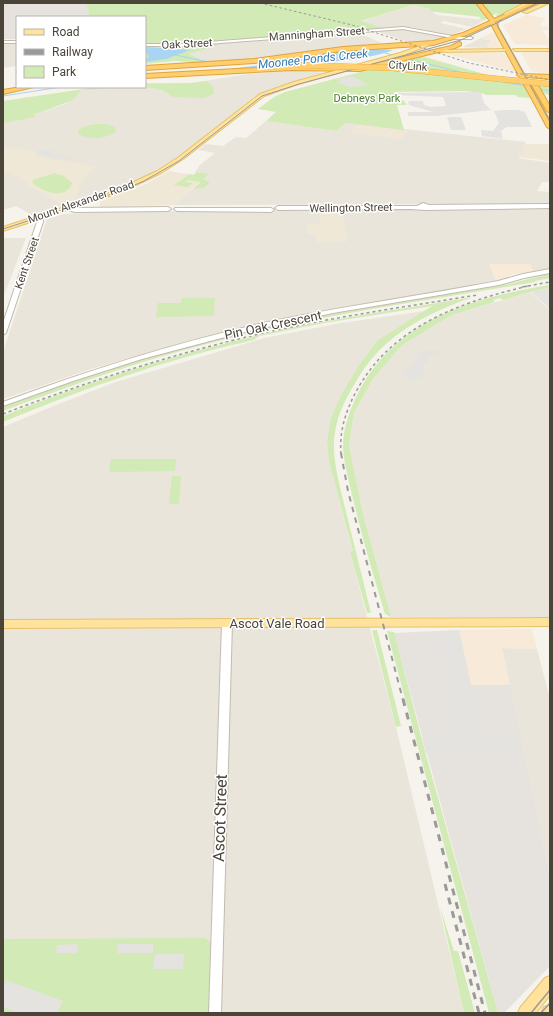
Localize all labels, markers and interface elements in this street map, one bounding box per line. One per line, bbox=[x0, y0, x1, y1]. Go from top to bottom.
legend bbox=[16, 16, 146, 88]
street label: Manningham Street bbox=[269, 24, 366, 44]
text: Road bbox=[52, 25, 80, 39]
street label: Oak Street bbox=[161, 36, 213, 52]
text: Railway bbox=[52, 45, 93, 59]
water label: Moonee Ponds Creek bbox=[257, 46, 370, 72]
street label: CityLink bbox=[388, 58, 428, 74]
text: Park bbox=[52, 65, 77, 79]
park label: Debneys Park bbox=[334, 92, 401, 105]
street label: Mount Alexander Road bbox=[26, 178, 136, 226]
street label: Wellington Street bbox=[309, 201, 393, 215]
street label: Kent Street bbox=[12, 235, 42, 291]
street label: Pin Oak Crescent bbox=[223, 307, 323, 343]
street label: Ascot Vale Road bbox=[229, 616, 325, 631]
street label: Ascot Street bbox=[209, 774, 231, 862]

